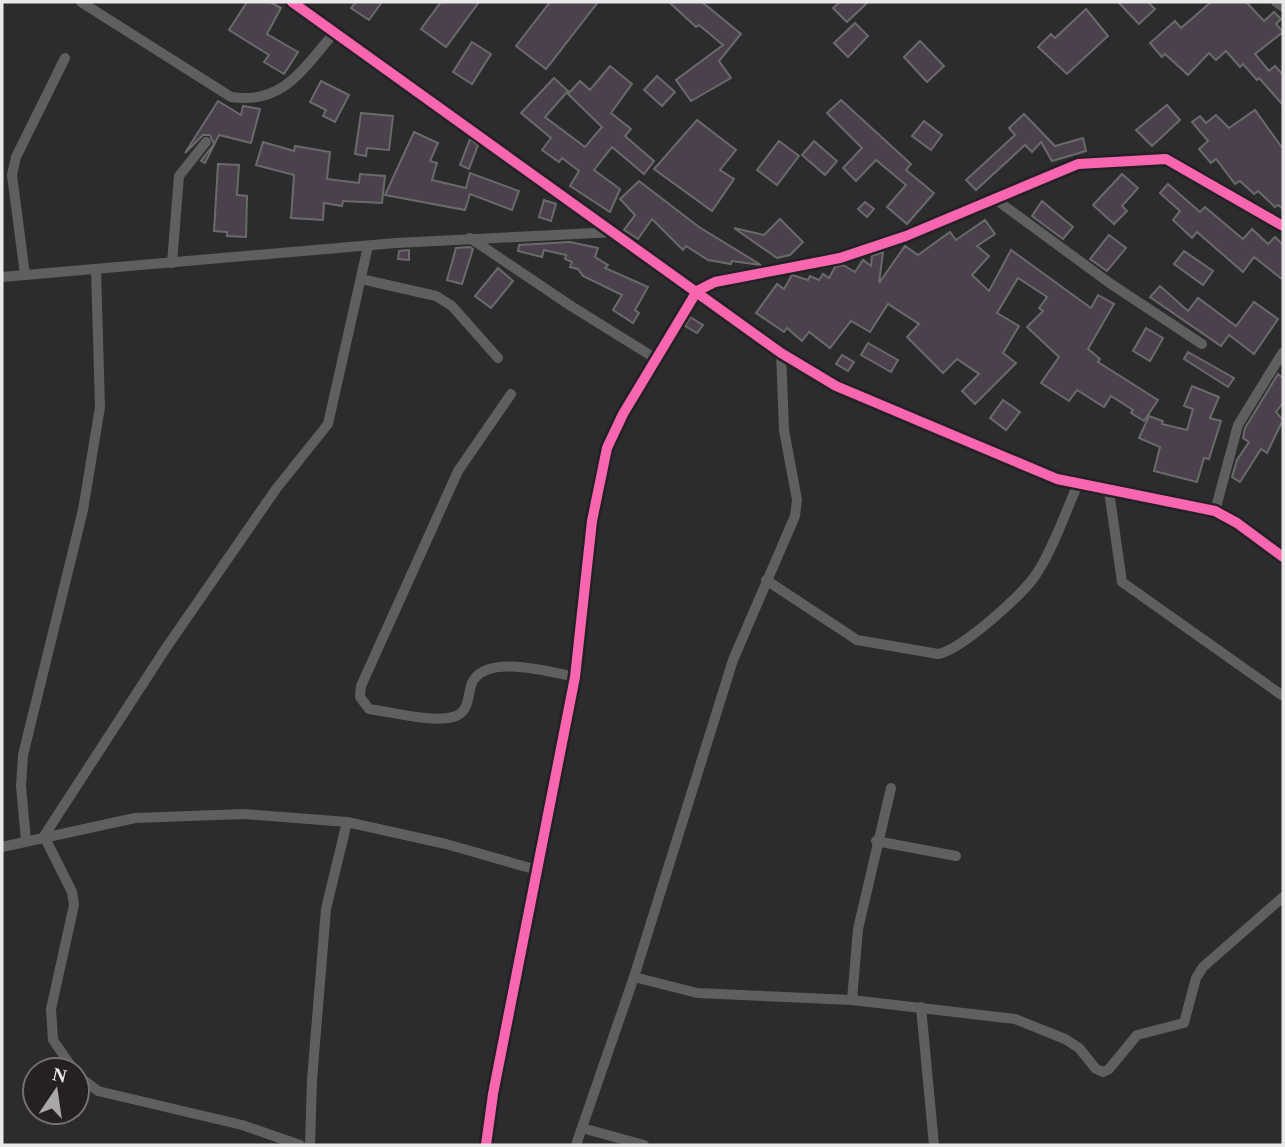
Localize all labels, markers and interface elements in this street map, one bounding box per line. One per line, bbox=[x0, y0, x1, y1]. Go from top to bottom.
north arrow bbox=[21, 1056, 91, 1126]
text: N bbox=[51, 1063, 69, 1087]

